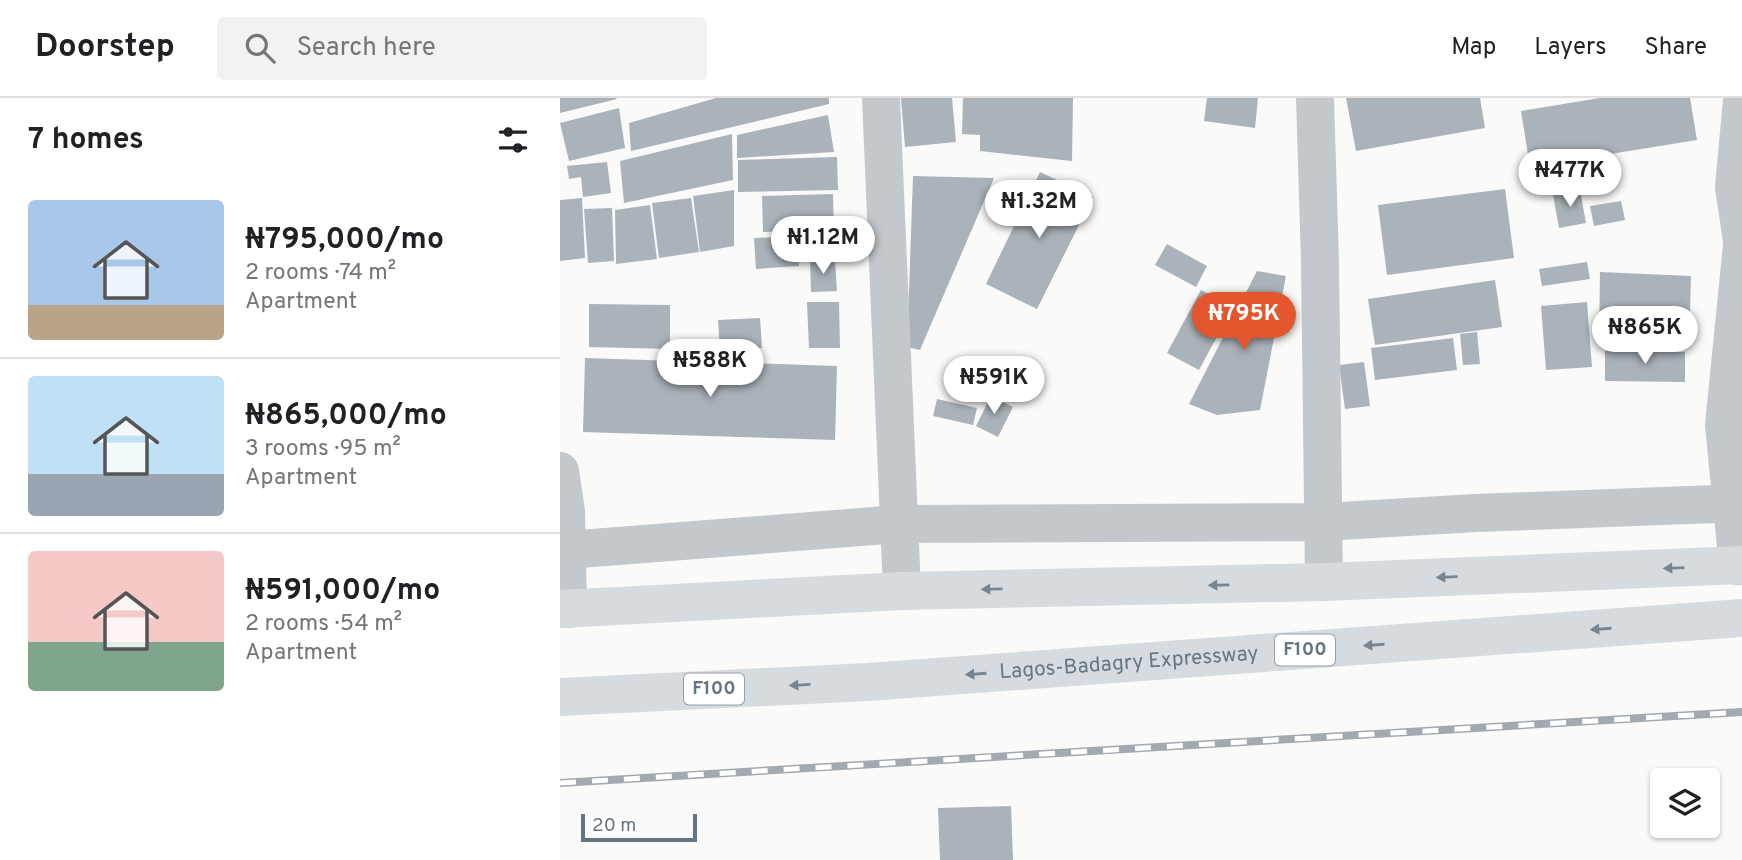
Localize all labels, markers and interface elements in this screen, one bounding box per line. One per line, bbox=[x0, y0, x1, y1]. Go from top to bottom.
search box bbox=[217, 17, 707, 80]
text: Doorstep bbox=[35, 27, 175, 69]
icon: search bbox=[241, 29, 279, 67]
text: Search here bbox=[297, 32, 436, 65]
text: Map bbox=[1451, 33, 1496, 63]
text: Layers bbox=[1534, 33, 1606, 63]
text: Share bbox=[1644, 33, 1707, 63]
icon: filters bbox=[494, 121, 532, 159]
text: 7 homes bbox=[28, 122, 144, 159]
pin: ₦477K bbox=[1521, 150, 1619, 209]
text: ₦477K bbox=[1534, 157, 1606, 186]
pin: ₦1.32M bbox=[982, 180, 1096, 240]
text: ₦1.32M bbox=[1001, 188, 1077, 217]
pin: ₦1.12M bbox=[766, 216, 880, 276]
text: ₦795,000/mo bbox=[245, 222, 444, 259]
text: ₦1.12M bbox=[787, 224, 859, 253]
icon: home bbox=[84, 228, 168, 312]
text: 2 rooms · 74 m² bbox=[245, 259, 396, 288]
text: Apartment bbox=[245, 288, 357, 317]
pin: ₦795K bbox=[1195, 292, 1293, 352]
text: ₦795K bbox=[1208, 300, 1280, 329]
pin: ₦865K bbox=[1596, 306, 1694, 366]
text: ₦865K bbox=[1608, 314, 1682, 343]
pin: ₦588K bbox=[661, 340, 759, 399]
text: ₦588K bbox=[673, 347, 747, 376]
pin: ₦591K bbox=[945, 356, 1043, 416]
text: ₦591K bbox=[959, 364, 1029, 393]
text: ₦865,000/mo bbox=[245, 398, 447, 435]
icon: home bbox=[84, 404, 168, 488]
text: 3 rooms · 95 m² bbox=[245, 435, 401, 464]
text: Apartment bbox=[245, 464, 357, 493]
one-way arrow bbox=[1663, 563, 1685, 574]
one-way arrow bbox=[1435, 572, 1457, 583]
text: ₦591,000/mo bbox=[245, 573, 440, 610]
icon: home bbox=[84, 579, 168, 663]
one-way arrow bbox=[1208, 579, 1230, 590]
one-way arrow bbox=[980, 583, 1002, 595]
text: 2 rooms · 54 m² bbox=[245, 610, 402, 639]
one-way arrow bbox=[1589, 624, 1611, 635]
road number: F100 bbox=[1275, 635, 1335, 666]
text: Apartment bbox=[245, 639, 357, 668]
street label: Lagos-Badagry Expressway bbox=[998, 640, 1260, 686]
one-way arrow bbox=[1363, 640, 1385, 651]
one-way arrow bbox=[965, 669, 987, 680]
road number: F100 bbox=[684, 674, 744, 704]
one-way arrow bbox=[789, 680, 811, 691]
map controls bbox=[1650, 768, 1720, 838]
button: layers bbox=[1650, 768, 1720, 838]
scale bar bbox=[581, 811, 696, 843]
text: 20 m bbox=[592, 814, 636, 838]

